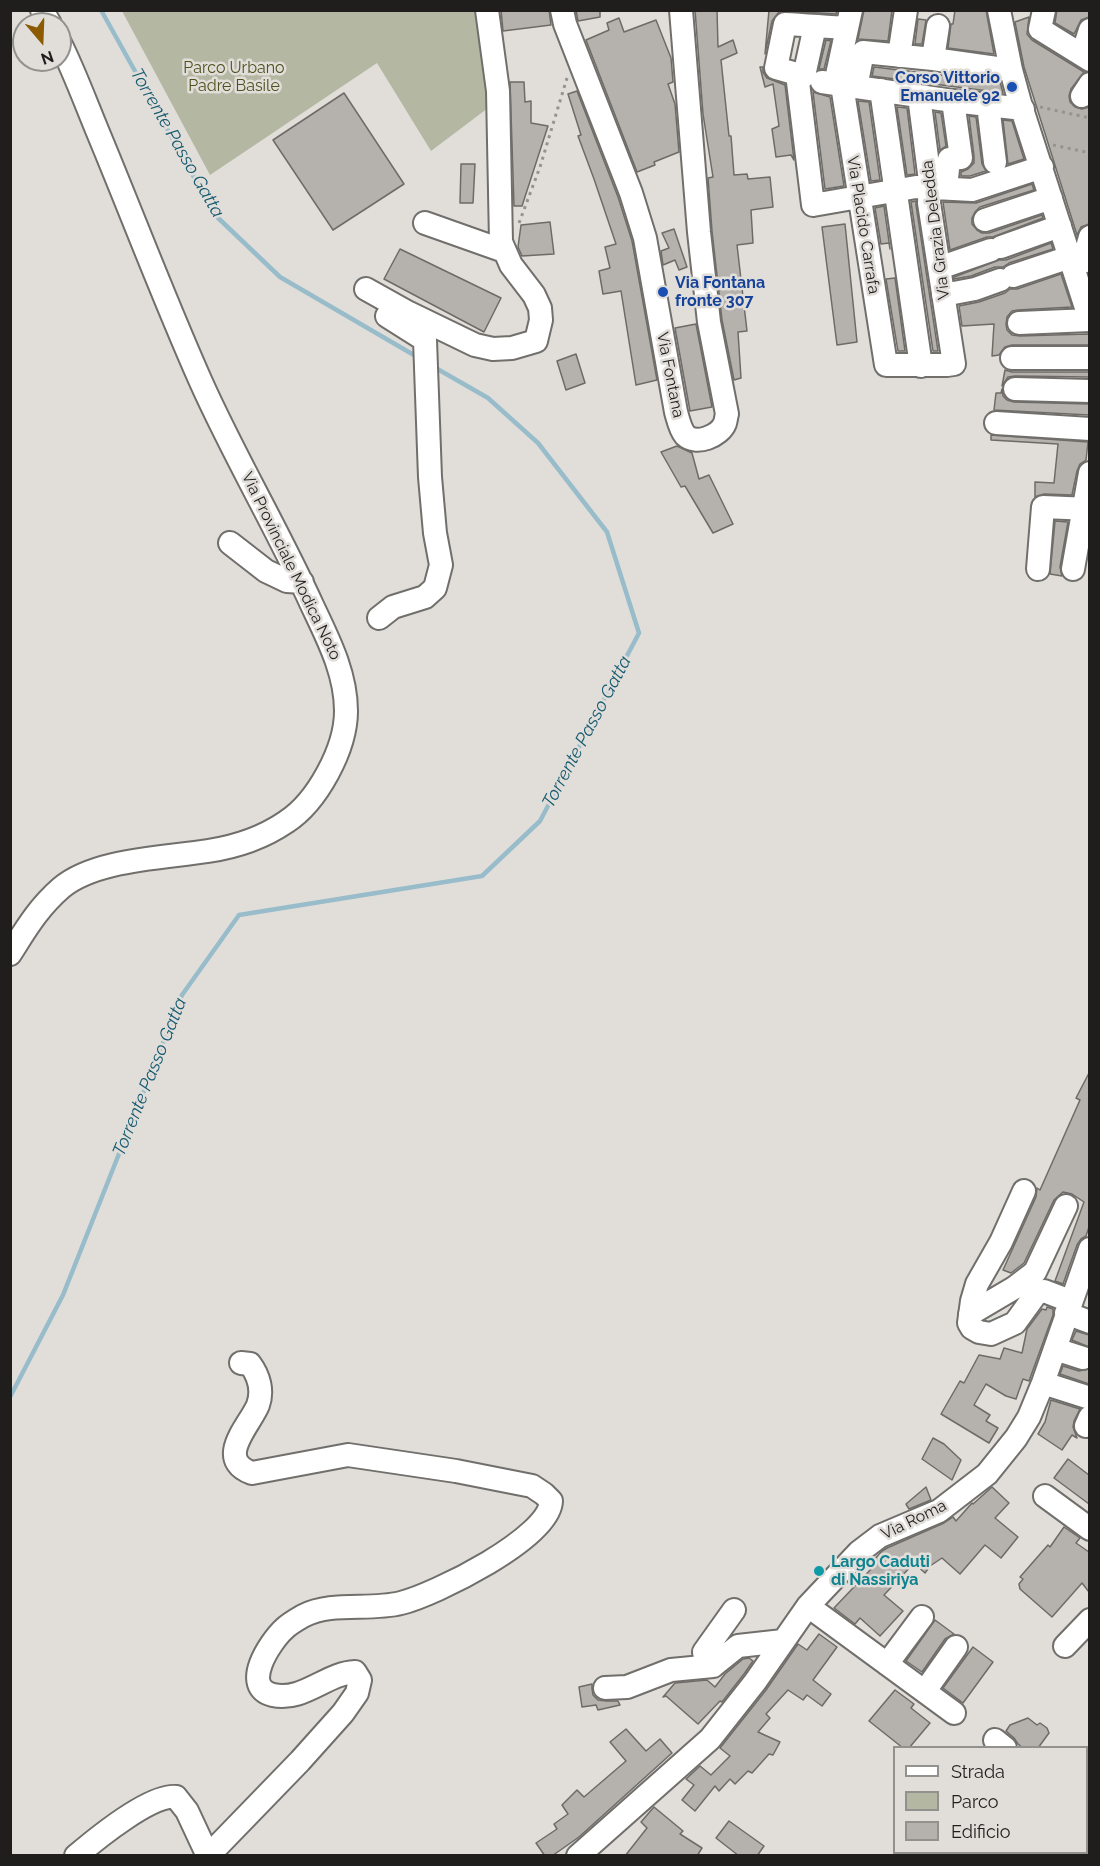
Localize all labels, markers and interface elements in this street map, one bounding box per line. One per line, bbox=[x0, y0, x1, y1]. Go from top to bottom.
north arrow bbox=[12, 12, 72, 72]
text: N bbox=[39, 47, 56, 69]
park label: Parco Urbano Padre Basile bbox=[183, 58, 285, 96]
water label: Torrente Passo Gatta bbox=[125, 65, 229, 221]
place label: Corso Vittorio Emanuele 92 bbox=[895, 68, 1000, 106]
marker: Corso Vittorio Emanuele 92 bbox=[1005, 80, 1019, 94]
street label: Via Placido Carrafa bbox=[843, 155, 883, 295]
street label: Via Grazia Deledda bbox=[918, 159, 954, 301]
place label: Via Fontana fronte 307 bbox=[675, 273, 765, 311]
marker: Via Fontana fronte 307 bbox=[656, 285, 670, 299]
street label: Via Fontana bbox=[652, 330, 688, 420]
street label: Via Provinciale Modica Noto bbox=[237, 469, 345, 663]
water label: Torrente Passo Gatta bbox=[538, 652, 636, 812]
water label: Torrente Passo Gatta bbox=[108, 995, 192, 1159]
street label: Via Roma bbox=[878, 1496, 950, 1544]
place label: Largo Caduti di Nassiriya bbox=[831, 1552, 930, 1590]
marker: Largo Caduti di Nassiriya bbox=[812, 1564, 826, 1578]
legend bbox=[893, 1746, 1088, 1854]
text: Strada bbox=[951, 1761, 1005, 1782]
text: Parco bbox=[951, 1791, 998, 1812]
text: Edificio bbox=[951, 1821, 1010, 1842]

